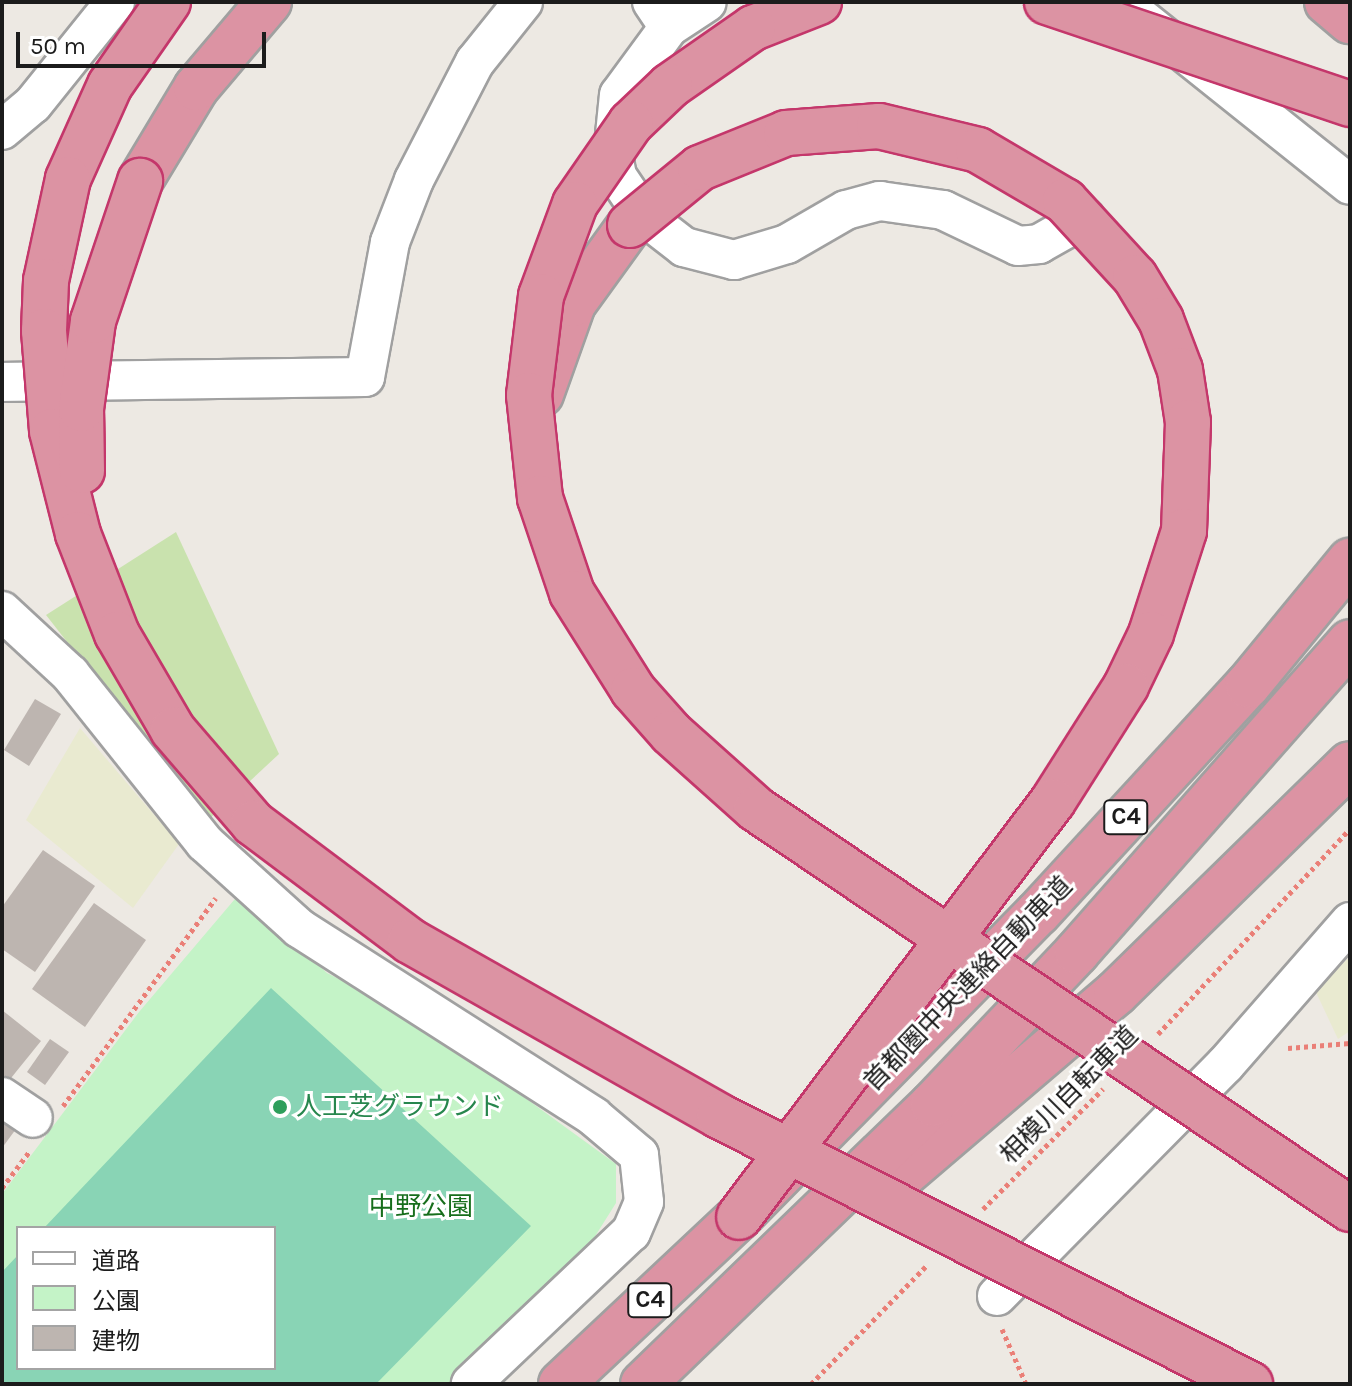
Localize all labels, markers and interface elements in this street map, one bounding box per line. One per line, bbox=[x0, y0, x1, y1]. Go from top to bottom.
scale bar bbox=[20, 16, 270, 66]
text: 50 m bbox=[30, 32, 86, 60]
road number: C4 bbox=[1102, 797, 1150, 837]
street label: 首都圏中央連絡自動車道 bbox=[857, 870, 1079, 1098]
street label: 相模川自転車道 bbox=[994, 1020, 1144, 1170]
place label: 人工芝グラウンド bbox=[296, 1091, 504, 1123]
marker: 人工芝グラウンド bbox=[271, 1098, 289, 1116]
park label: 中野公園 bbox=[369, 1191, 473, 1223]
legend bbox=[16, 1226, 276, 1370]
text: 道路 bbox=[92, 1247, 140, 1275]
road number: C4 bbox=[626, 1280, 674, 1320]
text: 公園 bbox=[92, 1287, 140, 1315]
text: 建物 bbox=[92, 1327, 140, 1355]

